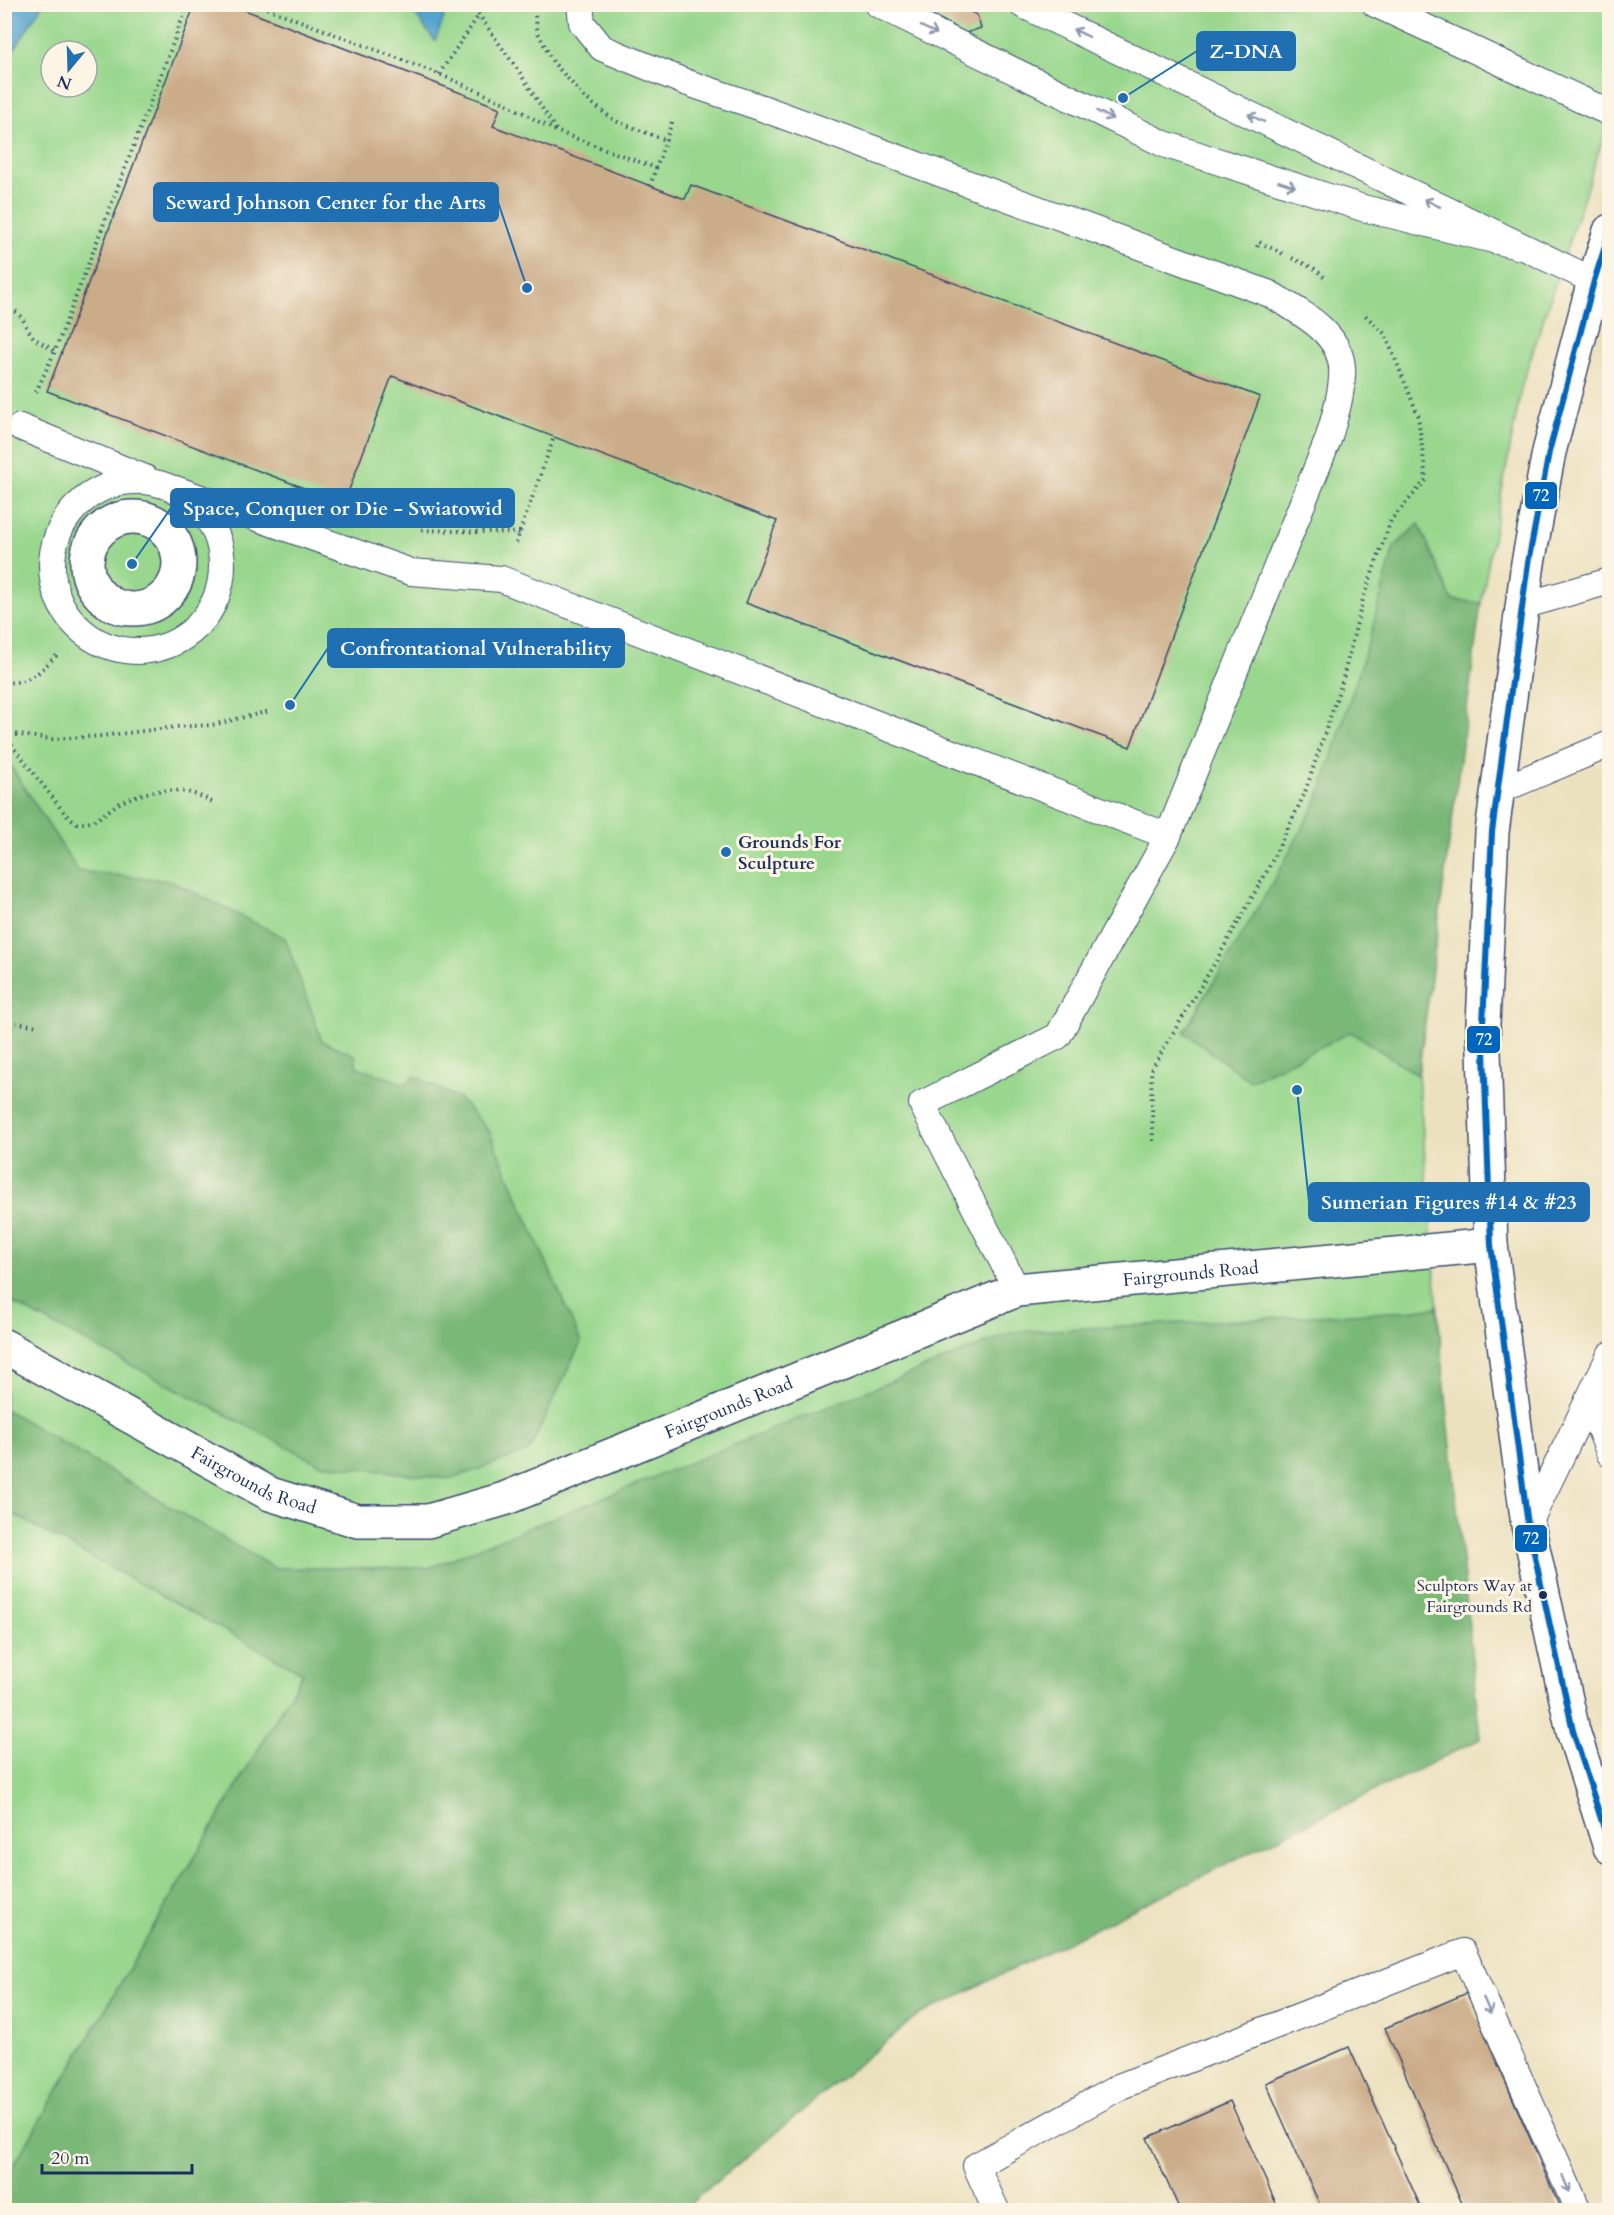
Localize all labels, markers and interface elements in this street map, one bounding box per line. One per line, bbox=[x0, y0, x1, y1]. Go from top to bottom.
one-way arrow bbox=[920, 25, 938, 36]
one-way arrow bbox=[1072, 27, 1090, 39]
callout: Z-DNA bbox=[1197, 32, 1295, 70]
text: Z-DNA bbox=[1209, 38, 1283, 65]
north arrow bbox=[39, 39, 99, 99]
text: N bbox=[54, 70, 75, 95]
one-way arrow bbox=[1095, 110, 1113, 122]
one-way arrow bbox=[1248, 112, 1266, 124]
one-way arrow bbox=[1277, 179, 1296, 190]
callout: Seward Johnson Center for the Arts bbox=[154, 183, 498, 221]
text: Seward Johnson Center for the Arts bbox=[166, 189, 486, 216]
one-way arrow bbox=[1423, 197, 1441, 209]
line badge: 72 bbox=[1524, 481, 1558, 510]
text: 72 bbox=[1533, 485, 1549, 507]
callout: Space, Conquer or Die - Swiatowid bbox=[171, 489, 514, 527]
text: Space, Conquer or Die - Swiatowid bbox=[183, 495, 503, 522]
callout: Confrontational Vulnerability bbox=[328, 629, 624, 667]
text: Confrontational Vulnerability bbox=[340, 635, 613, 662]
place label: Grounds For Sculpture bbox=[738, 830, 842, 876]
marker: Grounds For Sculpture bbox=[719, 845, 733, 859]
line badge: 72 bbox=[1466, 1025, 1501, 1054]
text: 72 bbox=[1476, 1029, 1492, 1051]
callout: Sumerian Figures #14 & #23 bbox=[1309, 1183, 1589, 1221]
text: Sumerian Figures #14 & #23 bbox=[1321, 1189, 1577, 1216]
street label: Fairgrounds Road bbox=[1122, 1255, 1260, 1292]
street label: Fairgrounds Road bbox=[661, 1370, 797, 1445]
street label: Fairgrounds Road bbox=[187, 1440, 320, 1520]
line badge: 72 bbox=[1514, 1524, 1548, 1553]
text: 72 bbox=[1523, 1528, 1539, 1550]
place label: Sculptors Way at Fairgrounds Rd bbox=[1417, 1575, 1532, 1618]
marker: Sculptors Way at Fairgrounds Rd bbox=[1537, 1589, 1549, 1601]
one-way arrow bbox=[1482, 1996, 1493, 2014]
scale bar bbox=[42, 2137, 192, 2175]
text: 20 m bbox=[51, 2146, 90, 2171]
one-way arrow bbox=[1561, 2174, 1573, 2192]

